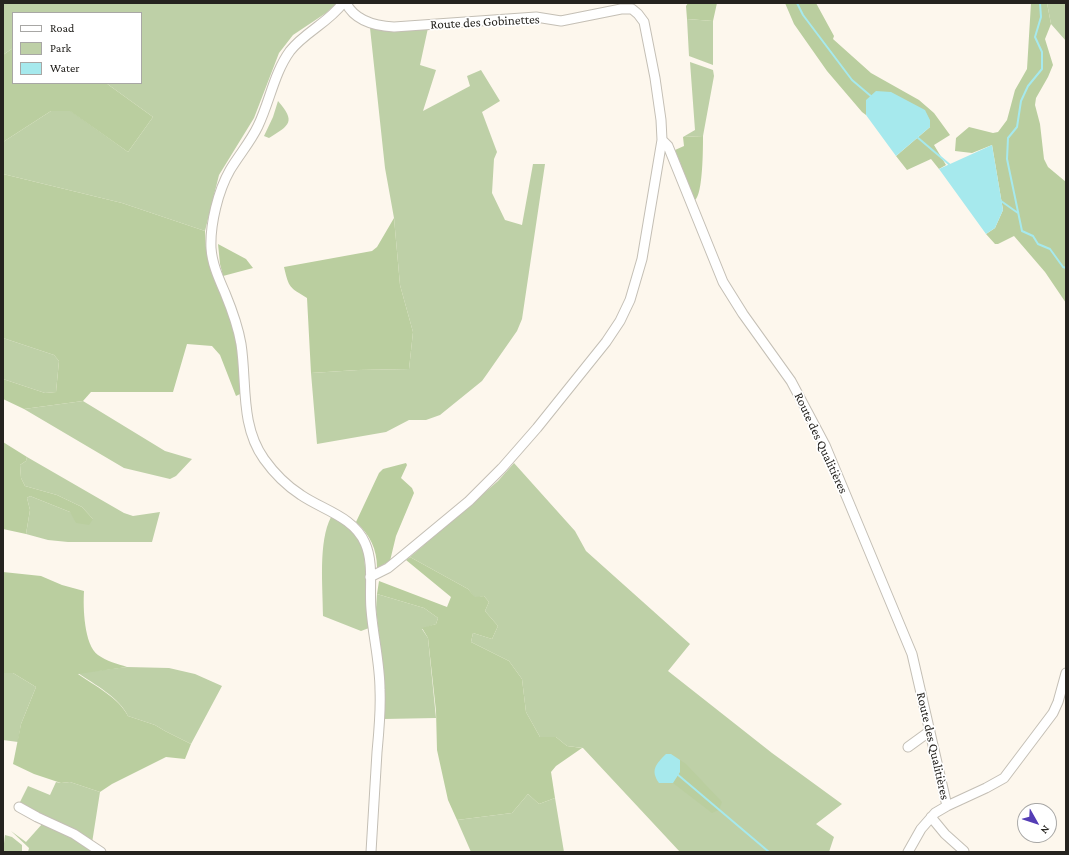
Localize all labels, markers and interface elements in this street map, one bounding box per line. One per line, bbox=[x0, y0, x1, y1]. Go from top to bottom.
street label: Route des Gobinettes bbox=[430, 11, 540, 33]
legend bbox=[12, 12, 142, 84]
text: Road bbox=[50, 21, 74, 35]
text: Park bbox=[50, 41, 71, 55]
text: Water bbox=[50, 61, 79, 75]
street label: Route des Qualitières bbox=[791, 390, 851, 496]
street label: Route des Qualitières bbox=[913, 691, 953, 801]
north arrow bbox=[1017, 803, 1057, 843]
text: N bbox=[1039, 823, 1053, 837]

